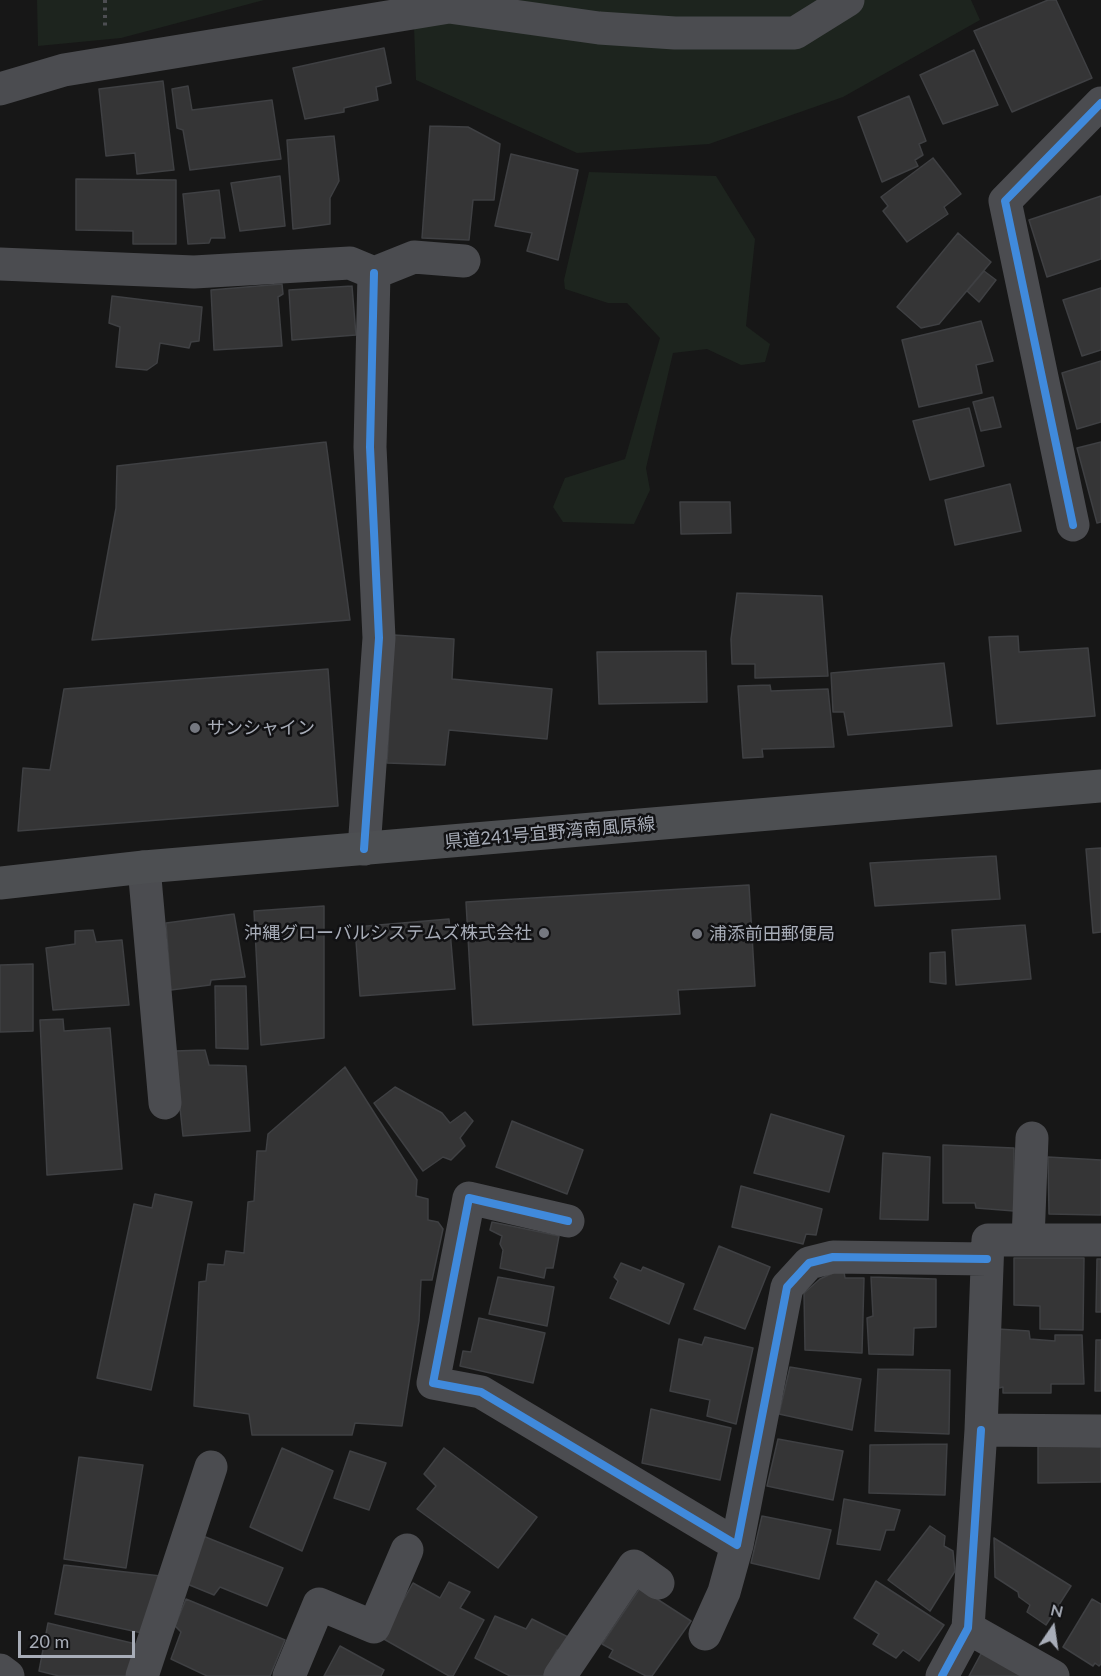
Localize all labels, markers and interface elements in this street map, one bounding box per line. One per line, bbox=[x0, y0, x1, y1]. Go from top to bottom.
place label: サンシャイン bbox=[207, 717, 315, 739]
marker: サンシャイン bbox=[188, 721, 202, 735]
street label: 県道241号宜野湾南風原線 bbox=[444, 813, 656, 853]
place label: 沖縄グローバルシステムズ株式会社 bbox=[244, 922, 532, 944]
place label: 浦添前田郵便局 bbox=[709, 923, 835, 945]
marker: 沖縄グローバルシステムズ株式会社 bbox=[537, 926, 551, 940]
marker: 浦添前田郵便局 bbox=[690, 927, 704, 941]
north arrow bbox=[1023, 1598, 1083, 1658]
text: N bbox=[1049, 1599, 1065, 1621]
scale bar bbox=[21, 1619, 138, 1657]
text: 20 m bbox=[29, 1630, 69, 1652]

